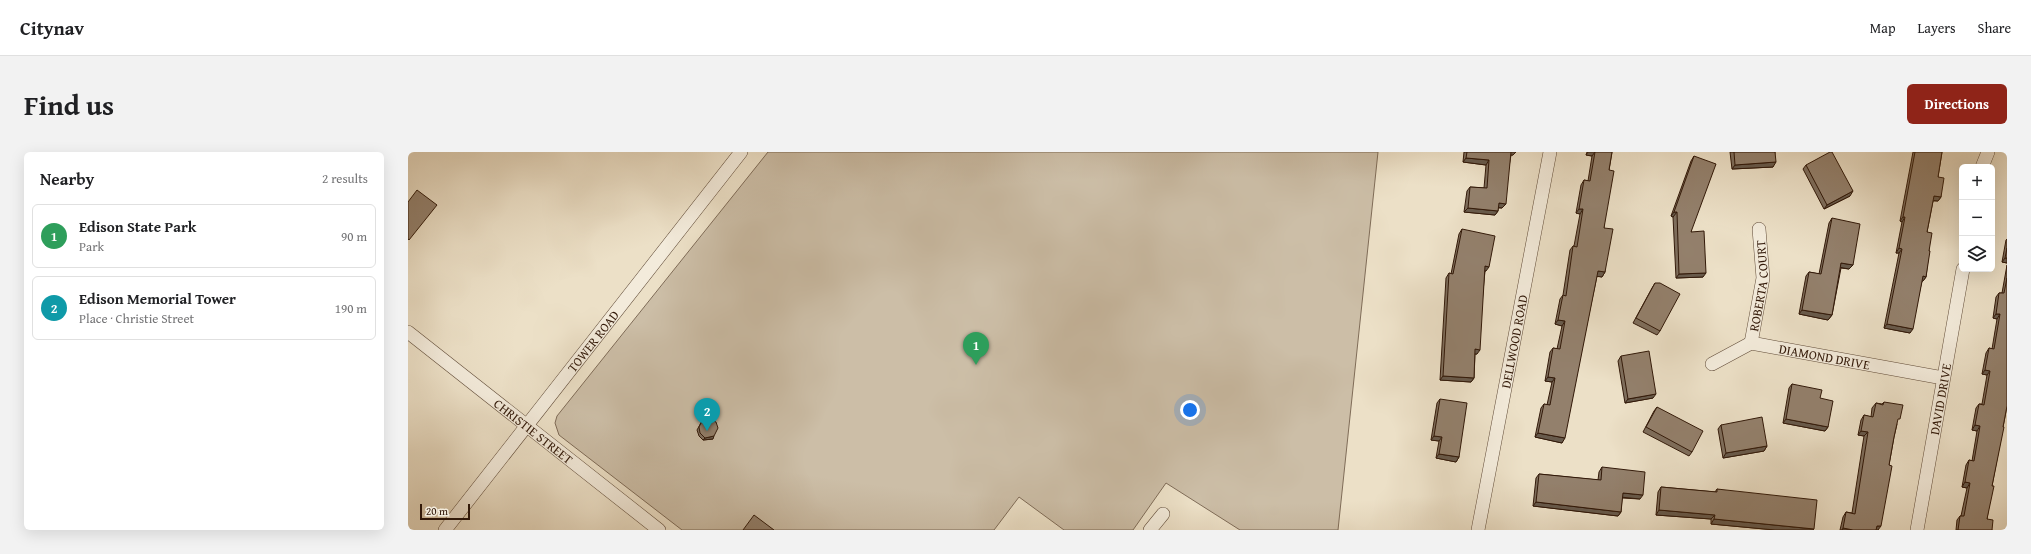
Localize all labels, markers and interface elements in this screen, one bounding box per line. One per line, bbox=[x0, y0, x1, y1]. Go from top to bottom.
text: Citynav bbox=[20, 14, 84, 42]
text: Map bbox=[1870, 18, 1896, 38]
text: Layers bbox=[1918, 18, 1956, 38]
text: Share bbox=[1978, 18, 2011, 38]
text: Find us bbox=[24, 84, 114, 125]
button: Directions bbox=[1907, 84, 2007, 124]
map controls bbox=[1959, 164, 1995, 272]
button: + bbox=[1959, 164, 1995, 200]
text: Nearby bbox=[40, 166, 94, 191]
text: 2 results bbox=[322, 169, 368, 188]
button: − bbox=[1959, 200, 1995, 236]
text: Edison State Park bbox=[79, 216, 196, 237]
text: 1 bbox=[51, 227, 57, 246]
text: 90 m bbox=[341, 227, 367, 246]
button: layers bbox=[1959, 236, 1995, 272]
text: Park bbox=[79, 237, 104, 256]
street label: ROBERTA COURT bbox=[1744, 239, 1773, 333]
text: Edison Memorial Tower bbox=[79, 288, 236, 309]
street label: DELLWOOD ROAD bbox=[1496, 293, 1533, 390]
text: 2 bbox=[51, 299, 57, 318]
text: 190 m bbox=[335, 299, 367, 318]
street label: TOWER ROAD bbox=[563, 306, 624, 376]
text: Place · Christie Street bbox=[79, 309, 194, 328]
pin: 1 bbox=[963, 332, 989, 365]
street label: DIAMOND DRIVE bbox=[1777, 339, 1872, 375]
street label: DAVID DRIVE bbox=[1925, 361, 1956, 436]
street label: CHRISTIE STREET bbox=[490, 394, 577, 469]
pin: 2 bbox=[694, 398, 720, 431]
your location bbox=[1180, 400, 1200, 420]
scale bar bbox=[420, 502, 470, 521]
text: 20 m bbox=[426, 503, 448, 519]

